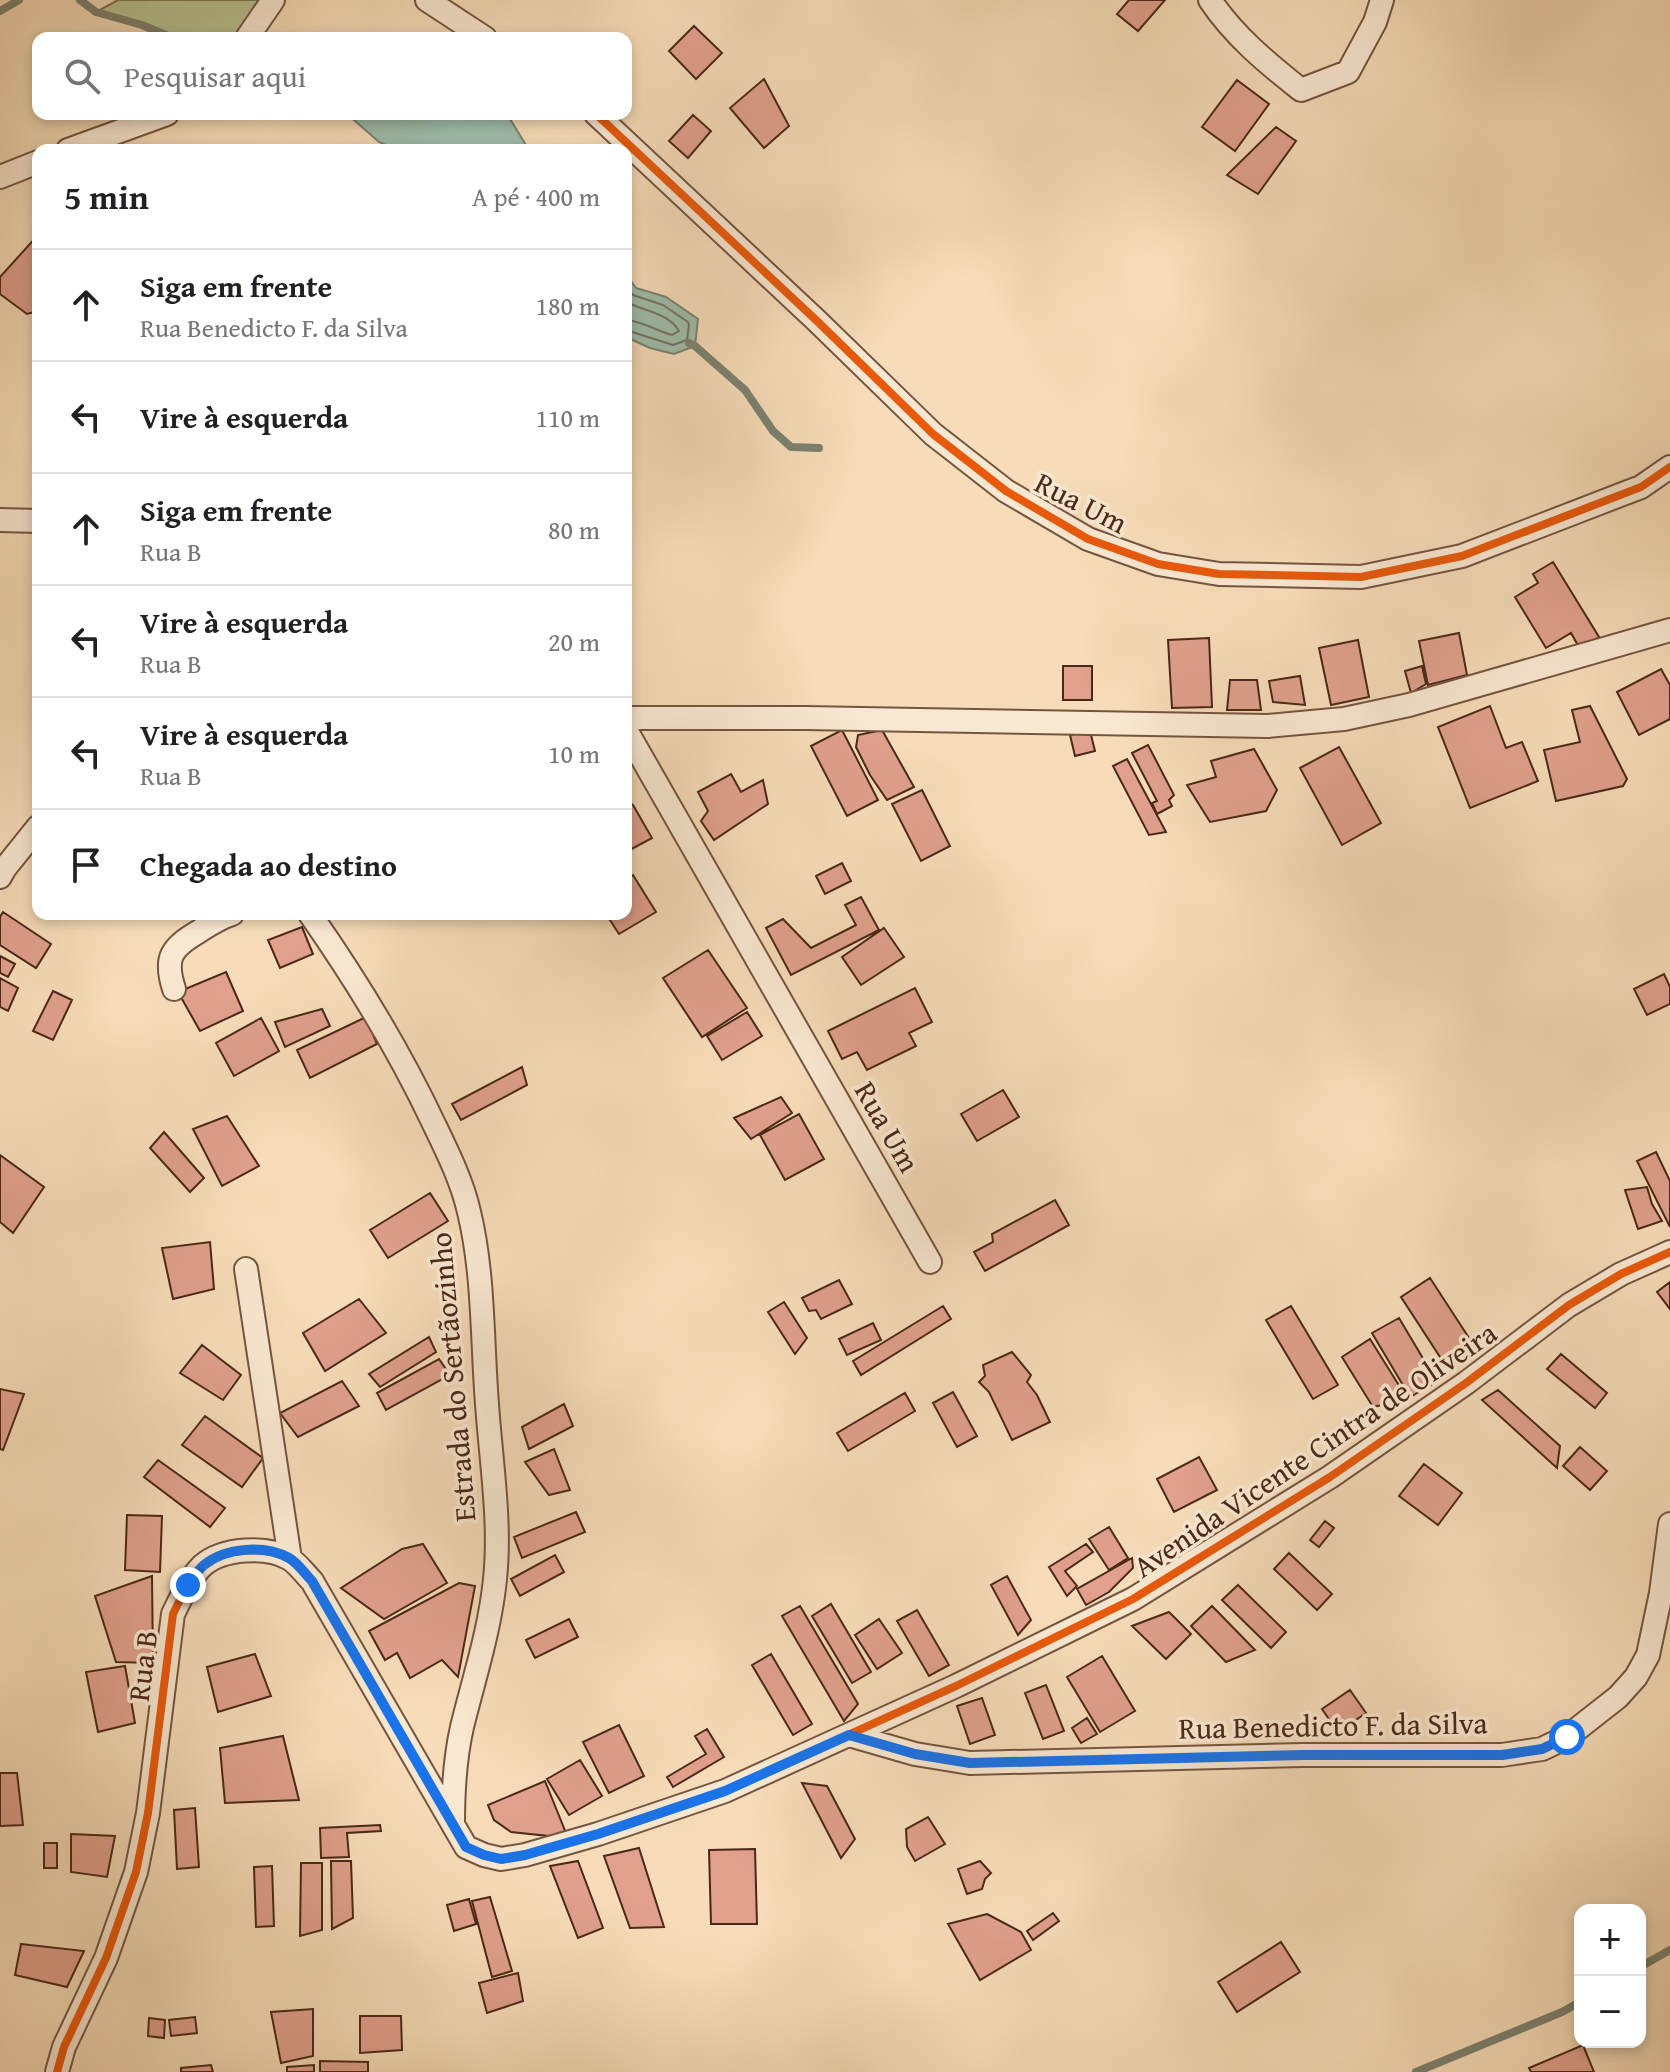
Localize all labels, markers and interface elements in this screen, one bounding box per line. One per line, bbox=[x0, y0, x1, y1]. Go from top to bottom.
search box bbox=[32, 32, 632, 120]
icon: search bbox=[60, 54, 104, 98]
text: Pesquisar aqui bbox=[124, 54, 306, 98]
text: 5 min bbox=[64, 172, 149, 221]
text: A pé · 400 m bbox=[472, 177, 600, 216]
text: Siga em frente bbox=[140, 264, 332, 308]
icon: ahead bbox=[64, 283, 108, 327]
text: 180 m bbox=[535, 286, 600, 325]
text: Rua Benedicto F. da Silva bbox=[140, 308, 408, 347]
icon: left bbox=[64, 395, 108, 439]
text: Vire à esquerda bbox=[140, 395, 348, 439]
text: 110 m bbox=[535, 398, 600, 437]
street label: Rua Um bbox=[1028, 460, 1136, 544]
text: Siga em frente bbox=[140, 488, 332, 532]
icon: ahead bbox=[64, 507, 108, 551]
text: 80 m bbox=[548, 510, 600, 549]
text: Rua B bbox=[140, 532, 202, 571]
text: Vire à esquerda bbox=[140, 600, 348, 644]
icon: left bbox=[64, 619, 108, 663]
text: 20 m bbox=[548, 622, 600, 661]
text: Rua B bbox=[140, 644, 202, 683]
text: Vire à esquerda bbox=[140, 712, 348, 756]
icon: left bbox=[64, 731, 108, 775]
text: 10 m bbox=[548, 734, 600, 773]
text: Rua B bbox=[140, 756, 202, 795]
icon: arrive bbox=[64, 843, 108, 887]
text: Chegada ao destino bbox=[140, 843, 397, 887]
street label: Rua Um bbox=[844, 1073, 932, 1181]
street label: Estrada do Sertãozinho bbox=[417, 1231, 487, 1524]
street label: Avenida Vicente Cintra de Oliveira bbox=[1124, 1311, 1505, 1588]
route end bbox=[170, 1567, 206, 1603]
street label: Rua B bbox=[116, 1628, 168, 1704]
street label: Rua Benedicto F. da Silva bbox=[1178, 1700, 1488, 1750]
route start bbox=[1549, 1719, 1585, 1755]
map controls bbox=[1574, 1904, 1646, 2048]
button: + bbox=[1574, 1904, 1646, 1976]
button: − bbox=[1574, 1976, 1646, 2048]

